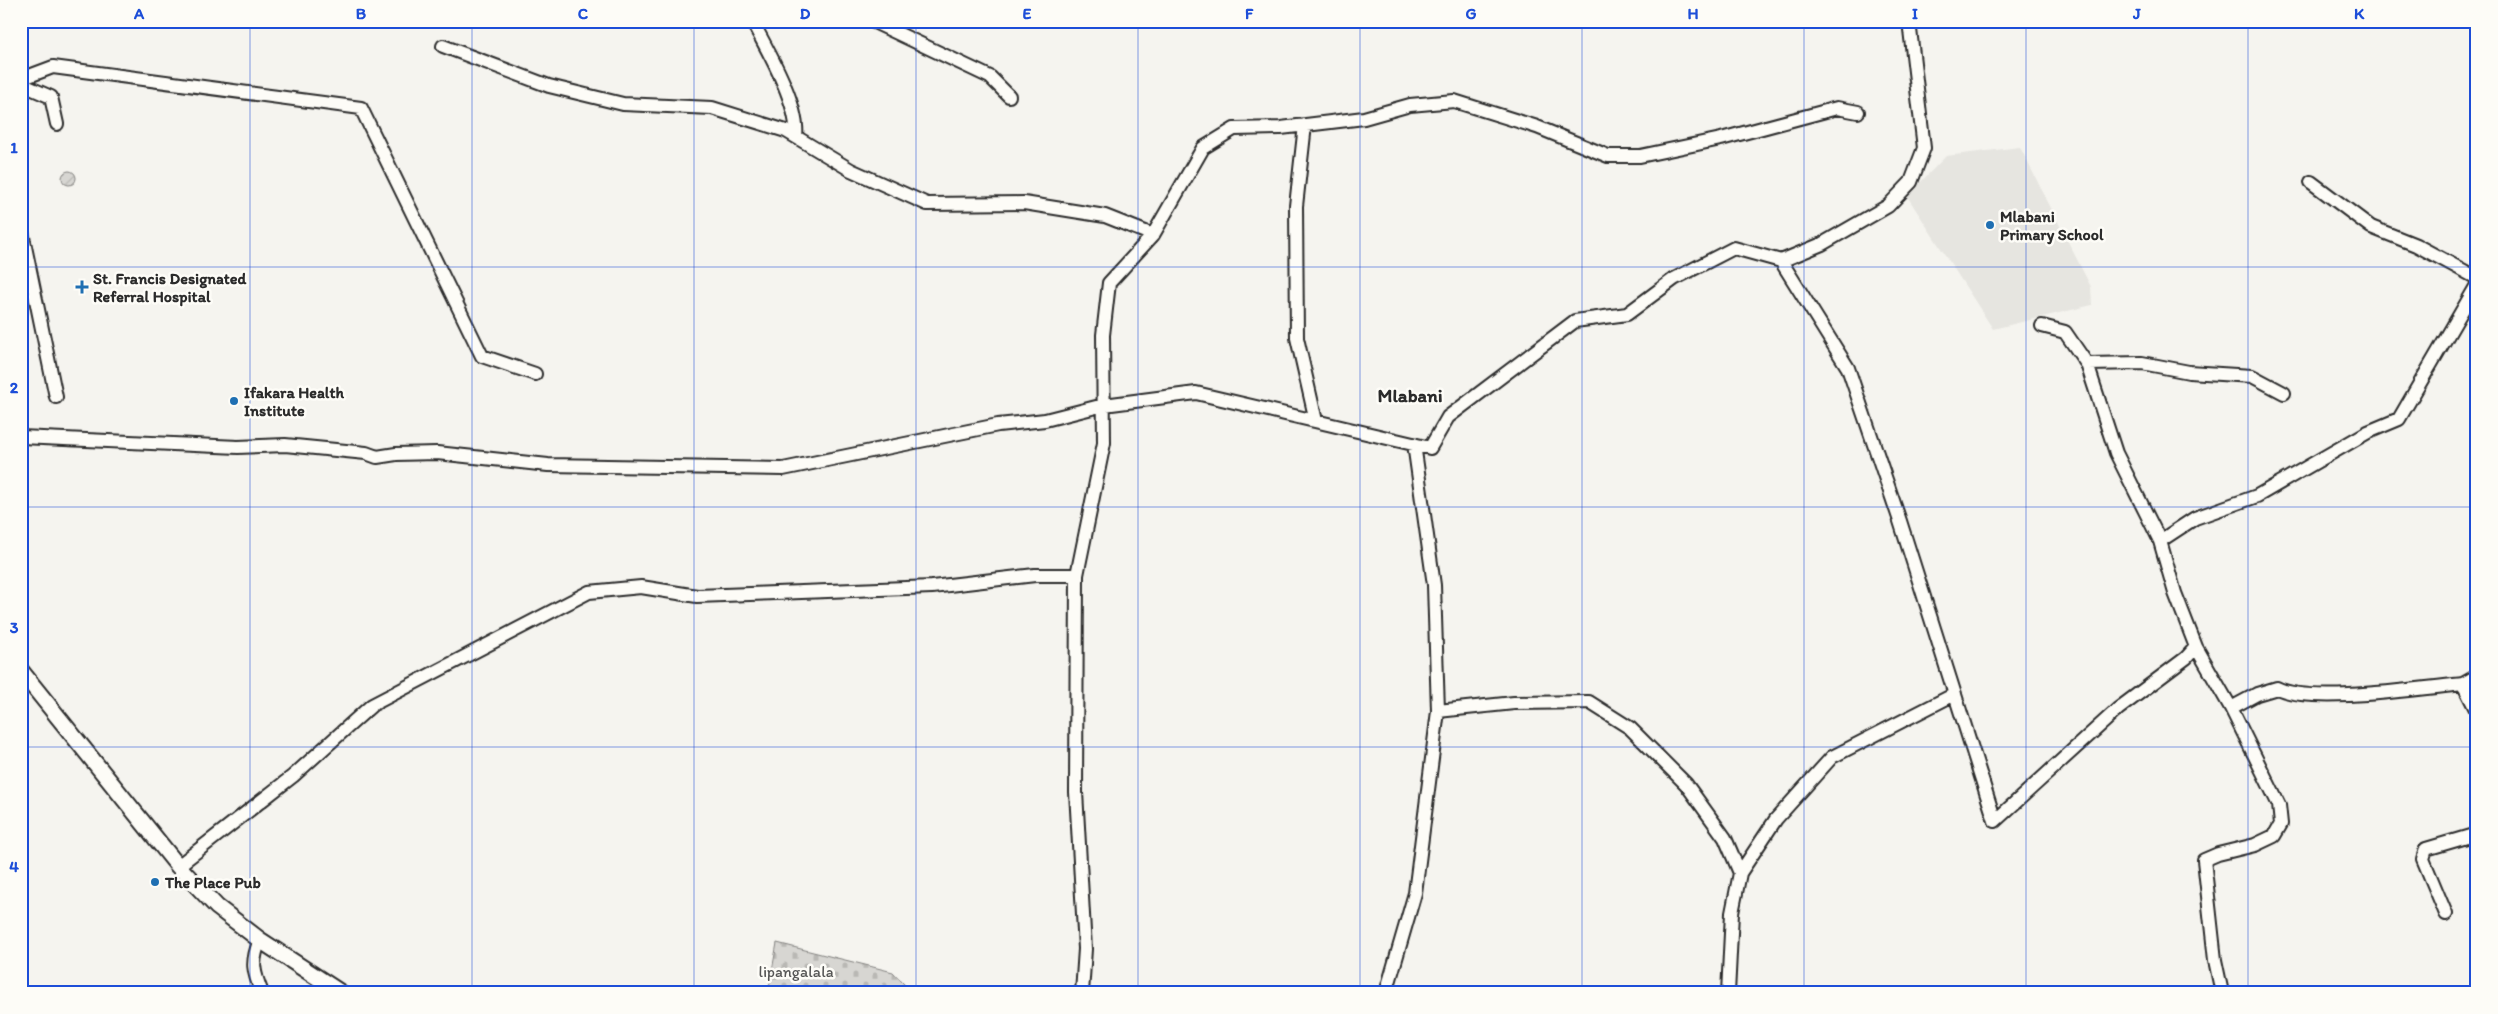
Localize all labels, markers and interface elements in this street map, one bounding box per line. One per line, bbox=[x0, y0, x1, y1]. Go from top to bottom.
text: A bbox=[133, 4, 145, 23]
text: B bbox=[356, 4, 367, 23]
text: C bbox=[578, 4, 589, 23]
text: D bbox=[800, 4, 811, 23]
text: E bbox=[1023, 4, 1032, 23]
text: F bbox=[1245, 4, 1254, 23]
text: G bbox=[1465, 4, 1477, 23]
text: H bbox=[1687, 4, 1699, 23]
text: I bbox=[1912, 4, 1918, 23]
text: J bbox=[2132, 4, 2141, 23]
text: K bbox=[2354, 4, 2365, 23]
text: 1 bbox=[10, 138, 18, 157]
place label: Mlabani Primary School bbox=[2000, 207, 2104, 245]
marker: Mlabani Primary School bbox=[1984, 219, 1996, 231]
place label: St. Francis Designated Referral Hospital bbox=[93, 269, 247, 307]
marker: St. Francis Designated Referral Hospital bbox=[75, 280, 89, 294]
text: 2 bbox=[10, 378, 19, 397]
place label: Ifakara Health Institute bbox=[244, 383, 344, 420]
district label: Mlabani bbox=[1377, 384, 1443, 407]
marker: Ifakara Health Institute bbox=[228, 395, 240, 407]
text: 3 bbox=[10, 618, 19, 637]
text: 4 bbox=[9, 857, 19, 876]
place label: The Place Pub bbox=[164, 873, 261, 892]
marker: The Place Pub bbox=[149, 876, 161, 888]
park label: lipangalala bbox=[758, 962, 834, 981]

